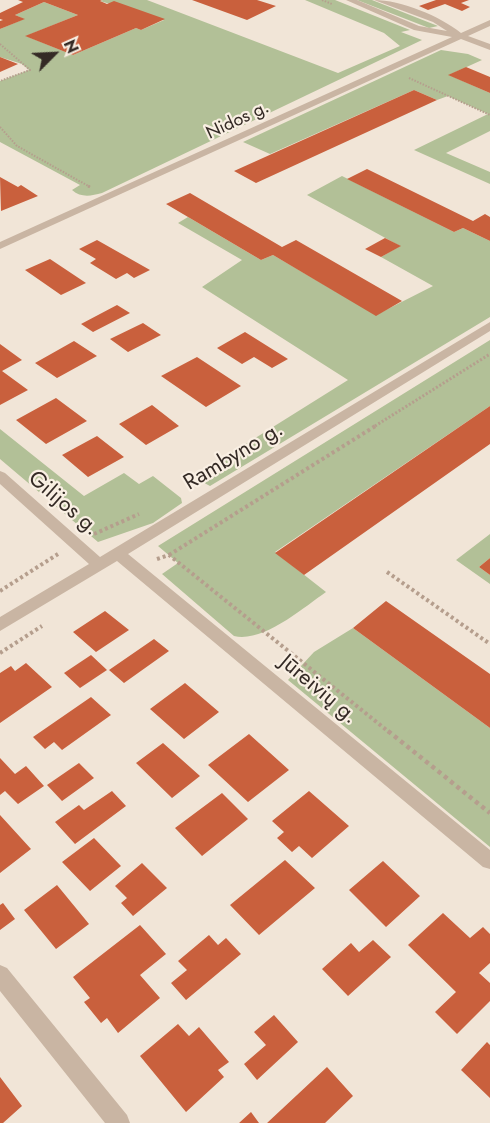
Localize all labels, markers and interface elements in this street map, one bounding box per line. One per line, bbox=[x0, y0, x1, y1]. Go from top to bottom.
north arrow bbox=[24, 24, 84, 84]
text: N bbox=[58, 36, 84, 57]
street label: Nidos g. bbox=[203, 97, 273, 145]
street label: Rambyno g. bbox=[180, 417, 288, 497]
street label: Gilijos g. bbox=[22, 466, 104, 542]
street label: Jūreivių g. bbox=[274, 650, 362, 730]

